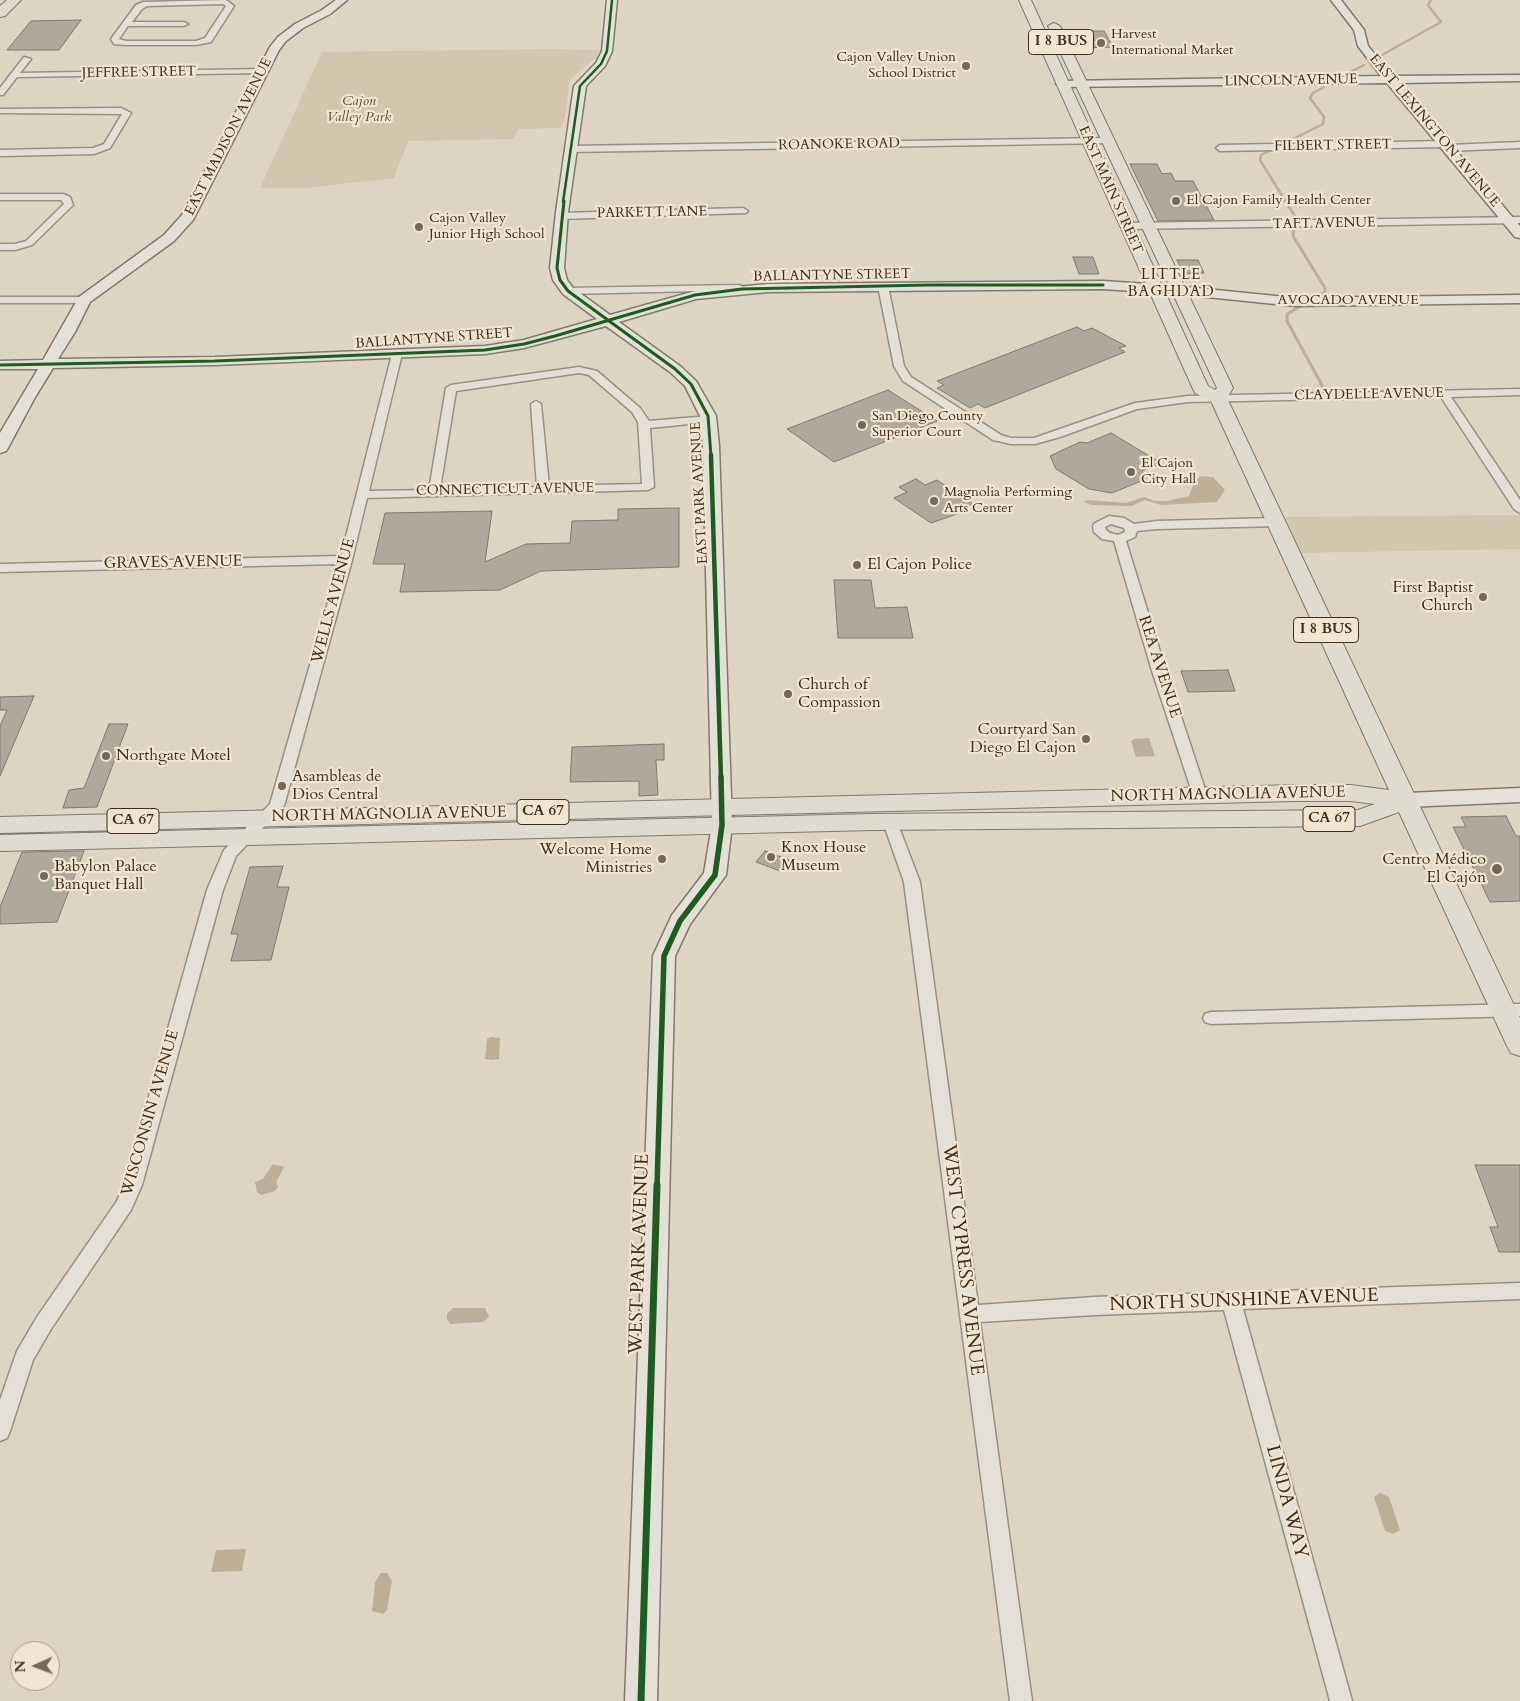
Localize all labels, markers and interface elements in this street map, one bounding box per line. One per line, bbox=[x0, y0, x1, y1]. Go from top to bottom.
place label: Harvest International Market bbox=[1111, 27, 1234, 59]
road number: I 8 BUS bbox=[1028, 30, 1094, 54]
marker: Harvest International Market bbox=[1095, 37, 1107, 49]
place label: Cajon Valley Union School District bbox=[836, 50, 956, 82]
street label: EAST LEXINGTON AVENUE bbox=[1365, 51, 1503, 211]
street label: EAST MADISON AVENUE bbox=[182, 55, 276, 219]
marker: Cajon Valley Union School District bbox=[960, 60, 972, 72]
street label: JEFFREE STREET bbox=[82, 64, 196, 82]
street label: LINCOLN AVENUE bbox=[1224, 71, 1358, 91]
park label: Cajon Valley Park bbox=[327, 94, 391, 126]
street label: EAST MAIN STREET bbox=[1074, 124, 1146, 256]
street label: ROANOKE ROAD bbox=[778, 136, 900, 154]
street label: FILBERT STREET bbox=[1274, 137, 1392, 155]
place label: El Cajon Family Health Center bbox=[1186, 193, 1371, 209]
marker: El Cajon Family Health Center bbox=[1170, 195, 1182, 207]
street label: PARKETT LANE bbox=[597, 204, 707, 222]
place label: Cajon Valley Junior High School bbox=[429, 211, 544, 243]
street label: TAFT AVENUE bbox=[1272, 215, 1376, 233]
marker: Cajon Valley Junior High School bbox=[413, 221, 425, 233]
street label: BALLANTYNE STREET bbox=[753, 266, 911, 286]
district label: LITTLE BAGHDAD bbox=[1126, 267, 1216, 302]
street label: AVOCADO AVENUE bbox=[1277, 293, 1419, 309]
street label: BALLANTYNE STREET bbox=[355, 325, 513, 353]
street label: CLAYDELLE AVENUE bbox=[1294, 385, 1444, 405]
place label: San Diego County Superior Court bbox=[872, 409, 983, 442]
marker: San Diego County Superior Court bbox=[856, 419, 868, 431]
street label: EAST PARK AVENUE bbox=[688, 421, 712, 565]
place label: El Cajon City Hall bbox=[1141, 456, 1196, 488]
marker: El Cajon City Hall bbox=[1125, 466, 1137, 478]
street label: CONNECTICUT AVENUE bbox=[416, 480, 594, 500]
place label: Magnolia Performing Arts Center bbox=[944, 485, 1072, 518]
marker: Magnolia Performing Arts Center bbox=[928, 495, 940, 507]
street label: WELLS AVENUE bbox=[308, 536, 360, 666]
street label: GRAVES AVENUE bbox=[104, 552, 242, 574]
place label: El Cajon Police bbox=[867, 555, 972, 575]
marker: El Cajon Police bbox=[851, 559, 863, 571]
place label: First Baptist Church bbox=[1393, 578, 1473, 616]
marker: First Baptist Church bbox=[1477, 591, 1489, 603]
street label: REA AVENUE bbox=[1133, 614, 1185, 720]
road number: I 8 BUS bbox=[1294, 618, 1358, 642]
place label: Church of Compassion bbox=[798, 675, 881, 713]
marker: Church of Compassion bbox=[782, 688, 794, 700]
place label: Courtyard San Diego El Cajon bbox=[970, 720, 1076, 758]
marker: Courtyard San Diego El Cajon bbox=[1080, 733, 1092, 745]
place label: Northgate Motel bbox=[116, 746, 231, 766]
marker: Northgate Motel bbox=[100, 750, 112, 762]
place label: Asambleas de Dios Central bbox=[292, 767, 381, 805]
marker: Asambleas de Dios Central bbox=[276, 780, 288, 792]
street label: NORTH MAGNOLIA AVENUE bbox=[1110, 783, 1346, 807]
road number: CA 67 bbox=[517, 800, 569, 824]
street label: NORTH MAGNOLIA AVENUE bbox=[271, 803, 507, 827]
road number: CA 67 bbox=[1303, 806, 1355, 832]
road number: CA 67 bbox=[107, 808, 159, 834]
place label: Knox House Museum bbox=[781, 838, 866, 876]
place label: Welcome Home Ministries bbox=[539, 840, 652, 878]
place label: Centro Médico El Cajón bbox=[1382, 850, 1486, 888]
marker: Knox House Museum bbox=[765, 851, 777, 863]
marker: Welcome Home Ministries bbox=[656, 853, 668, 865]
place label: Babylon Palace Banquet Hall bbox=[54, 857, 157, 895]
marker: Centro Médico El Cajón bbox=[1490, 862, 1504, 876]
marker: Babylon Palace Banquet Hall bbox=[38, 870, 50, 882]
street label: WISCONSIN AVENUE bbox=[118, 1028, 184, 1198]
street label: WEST CYPRESS AVENUE bbox=[936, 1143, 988, 1377]
street label: WEST PARK AVENUE bbox=[625, 1153, 655, 1355]
street label: NORTH SUNSHINE AVENUE bbox=[1109, 1285, 1379, 1317]
street label: LINDA WAY bbox=[1260, 1443, 1312, 1561]
north arrow bbox=[10, 1641, 60, 1691]
text: N bbox=[11, 1660, 30, 1673]

